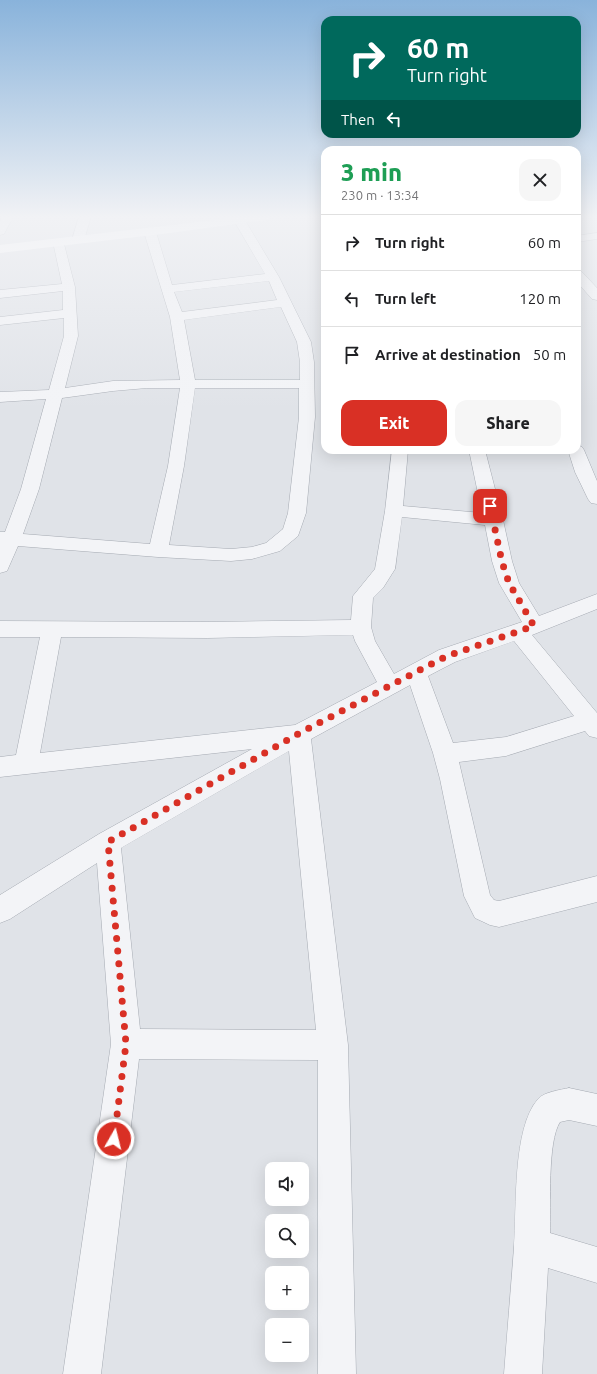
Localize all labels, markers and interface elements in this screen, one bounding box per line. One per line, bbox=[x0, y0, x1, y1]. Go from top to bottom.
icon: right bbox=[341, 32, 393, 84]
text: 60 m bbox=[407, 32, 469, 63]
text: Turn right bbox=[407, 65, 487, 85]
icon: left bbox=[383, 108, 405, 130]
text: Then bbox=[341, 111, 375, 128]
text: 3 min bbox=[341, 159, 402, 186]
button: close bbox=[519, 159, 561, 201]
text: 230 m · 13:34 bbox=[341, 188, 419, 202]
icon: right bbox=[341, 232, 363, 254]
text: Turn right bbox=[375, 234, 445, 251]
text: 60 m bbox=[528, 234, 561, 251]
icon: left bbox=[341, 288, 363, 310]
text: Turn left bbox=[375, 290, 436, 307]
text: 120 m bbox=[519, 290, 561, 307]
icon: arrive bbox=[341, 344, 363, 366]
text: Arrive at destination bbox=[375, 346, 521, 363]
text: 50 m bbox=[533, 346, 566, 363]
button: Exit bbox=[341, 400, 447, 446]
button: Share bbox=[455, 400, 561, 446]
pin bbox=[473, 489, 507, 523]
icon: arrive bbox=[479, 495, 501, 517]
position arrow bbox=[93, 1118, 135, 1160]
map controls bbox=[265, 1162, 309, 1362]
button: sound bbox=[265, 1162, 309, 1206]
button: search bbox=[265, 1214, 309, 1258]
button: + bbox=[265, 1266, 309, 1310]
button: − bbox=[265, 1318, 309, 1362]

